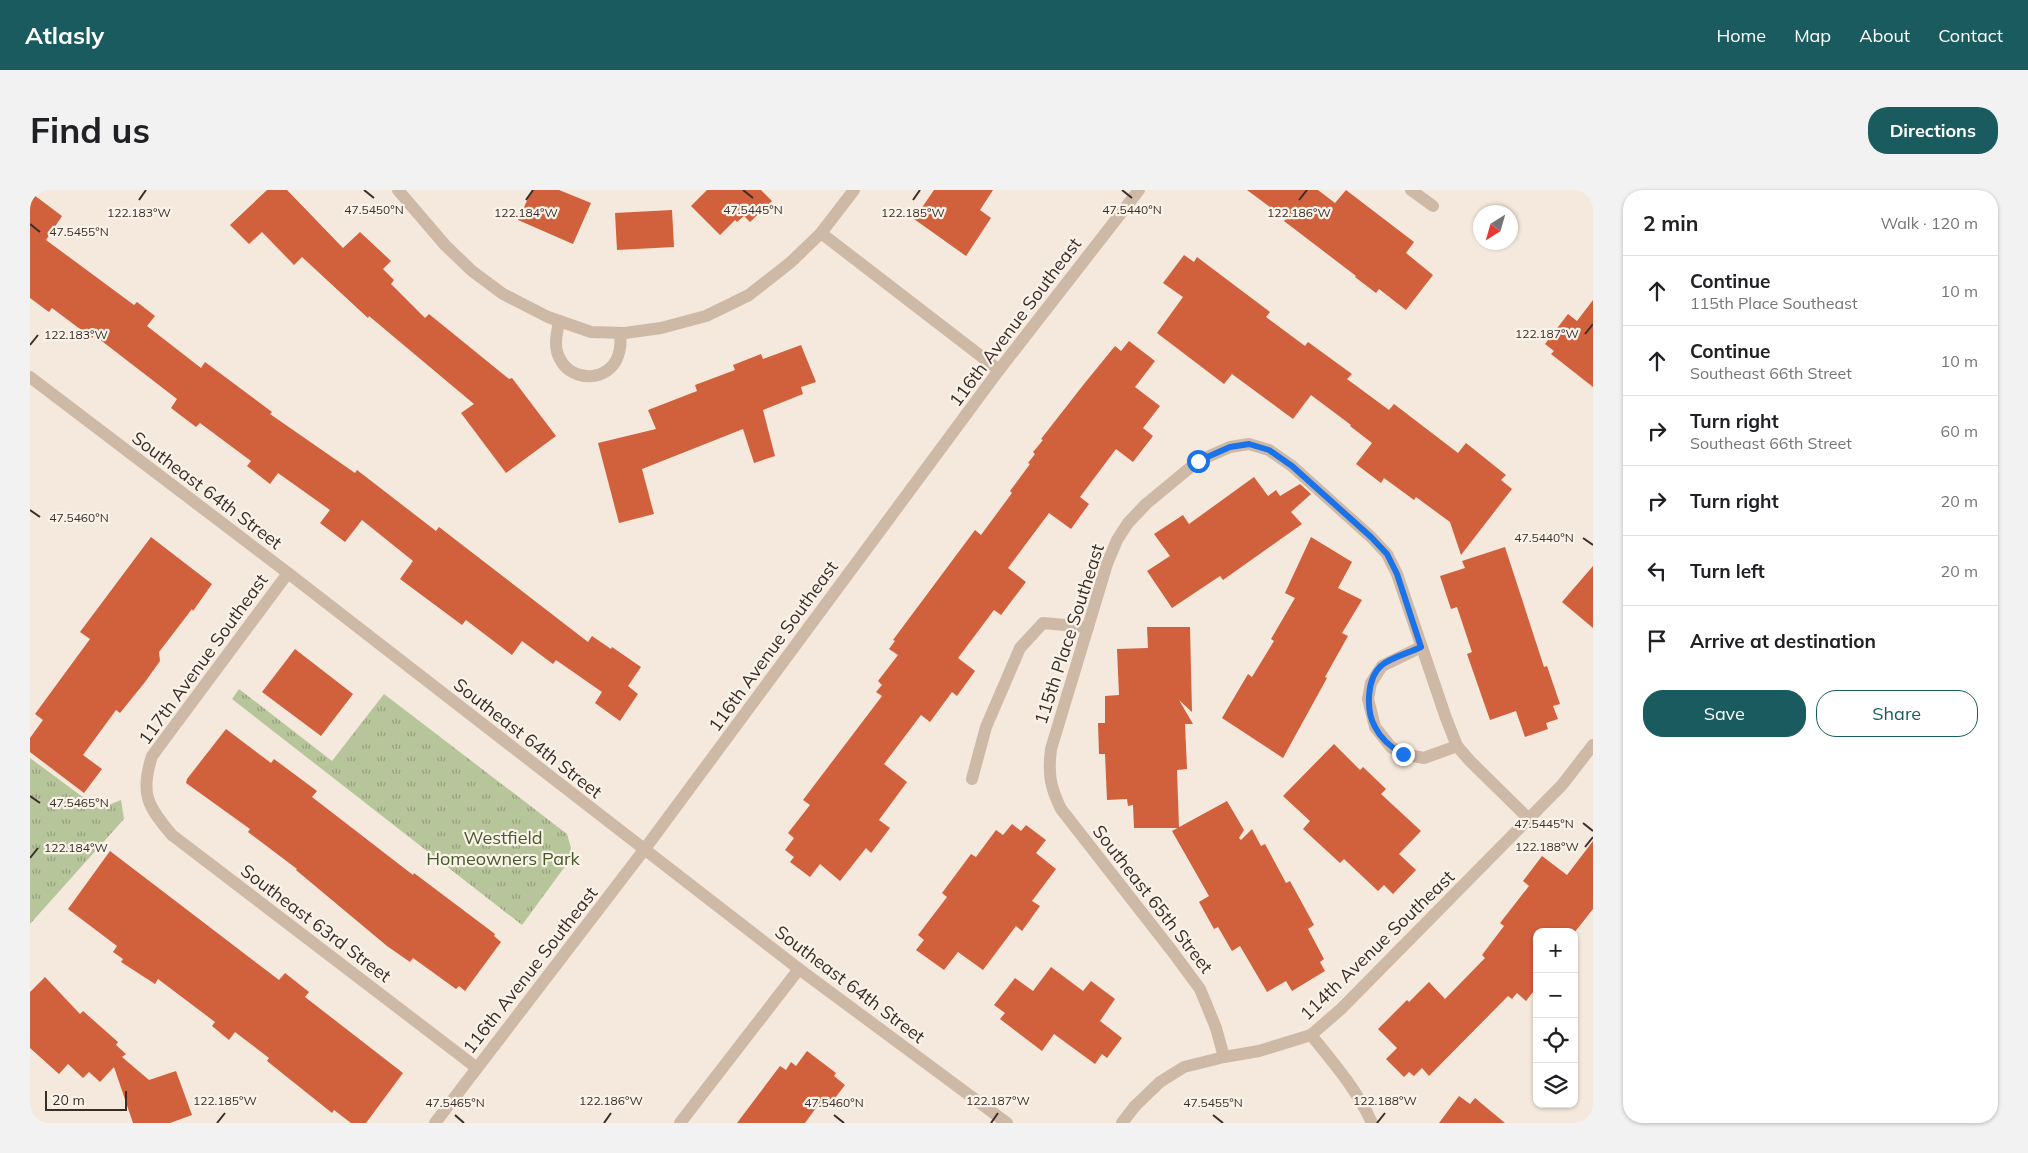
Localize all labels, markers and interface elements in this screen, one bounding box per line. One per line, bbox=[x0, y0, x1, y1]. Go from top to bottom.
text: Atlasly bbox=[25, 20, 104, 50]
text: Home bbox=[1716, 24, 1766, 47]
text: Map bbox=[1794, 24, 1831, 47]
text: About bbox=[1859, 24, 1910, 47]
text: Contact bbox=[1938, 24, 2003, 47]
button: Directions bbox=[1868, 107, 1998, 154]
text: Find us bbox=[30, 108, 150, 152]
text: 47.5450°N bbox=[344, 202, 404, 217]
text: 47.5445°N bbox=[723, 202, 783, 217]
text: 47.5440°N bbox=[1102, 202, 1162, 217]
text: 122.183°W bbox=[107, 205, 171, 220]
text: 122.184°W bbox=[494, 205, 558, 220]
text: 122.185°W bbox=[881, 205, 945, 220]
text: 122.186°W bbox=[1267, 205, 1331, 220]
north arrow bbox=[1473, 205, 1518, 250]
text: 2 min bbox=[1643, 210, 1698, 236]
text: Walk · 120 m bbox=[1880, 213, 1978, 233]
text: 47.5455°N bbox=[49, 224, 109, 239]
street label: 116th Avenue Southeast bbox=[944, 233, 1086, 411]
text: Continue bbox=[1690, 269, 1770, 293]
icon: ahead bbox=[1643, 277, 1671, 305]
text: 10 m bbox=[1941, 281, 1978, 301]
text: 115th Place Southeast bbox=[1690, 293, 1858, 313]
text: 122.187°W bbox=[1515, 326, 1579, 341]
text: 122.183°W bbox=[44, 327, 108, 342]
text: Continue bbox=[1690, 339, 1770, 363]
icon: ahead bbox=[1643, 347, 1671, 375]
text: 10 m bbox=[1941, 351, 1978, 371]
text: Southeast 66th Street bbox=[1690, 363, 1852, 383]
text: Turn right bbox=[1690, 409, 1779, 433]
icon: right bbox=[1643, 417, 1671, 445]
text: 60 m bbox=[1941, 421, 1978, 441]
street label: Southeast 64th Street bbox=[127, 426, 287, 554]
text: Southeast 66th Street bbox=[1690, 433, 1852, 453]
route start bbox=[1187, 450, 1210, 473]
icon: right bbox=[1643, 487, 1671, 515]
text: Turn right bbox=[1690, 489, 1779, 513]
text: 20 m bbox=[1941, 491, 1978, 511]
text: 47.5460°N bbox=[49, 510, 109, 525]
text: 47.5440°N bbox=[1514, 530, 1574, 545]
street label: 115th Place Southeast bbox=[1029, 541, 1109, 727]
street label: 116th Avenue Southeast bbox=[703, 556, 843, 736]
icon: left bbox=[1643, 557, 1671, 585]
text: Turn left bbox=[1690, 559, 1765, 583]
text: 20 m bbox=[1941, 561, 1978, 581]
street label: 117th Avenue Southeast bbox=[133, 569, 273, 749]
icon: arrive bbox=[1643, 627, 1671, 655]
text: Arrive at destination bbox=[1690, 629, 1876, 653]
street label: Southeast 64th Street bbox=[449, 673, 607, 803]
button: Save bbox=[1643, 690, 1806, 737]
button: Share bbox=[1816, 690, 1978, 737]
route end bbox=[1392, 743, 1415, 766]
text: 47.5465°N bbox=[49, 795, 109, 810]
text: 47.5445°N bbox=[1514, 816, 1574, 831]
street label: Southeast 65th Street bbox=[1088, 820, 1218, 978]
park label: Westfield Homeowners Park bbox=[426, 826, 581, 870]
text: 122.188°W bbox=[1515, 839, 1579, 854]
text: 122.184°W bbox=[44, 840, 108, 855]
street label: Southeast 63rd Street bbox=[236, 859, 396, 987]
street label: 114th Avenue Southeast bbox=[1295, 865, 1459, 1025]
street label: 116th Avenue Southeast bbox=[458, 882, 602, 1058]
street label: Southeast 64th Street bbox=[770, 920, 930, 1048]
map controls bbox=[1533, 928, 1578, 1108]
button: + bbox=[1533, 928, 1578, 973]
button: − bbox=[1533, 973, 1578, 1018]
button: locate bbox=[1533, 1018, 1578, 1063]
button: layers bbox=[1533, 1063, 1578, 1108]
scale bar bbox=[45, 1088, 128, 1111]
text: 20 m bbox=[52, 1091, 85, 1109]
text: 122.185°W bbox=[193, 1093, 257, 1108]
text: 122.186°W bbox=[579, 1093, 643, 1108]
text: 122.187°W bbox=[966, 1093, 1030, 1108]
text: 122.188°W bbox=[1353, 1093, 1417, 1108]
text: 47.5465°N bbox=[425, 1095, 485, 1110]
text: 47.5460°N bbox=[804, 1095, 864, 1110]
text: 47.5455°N bbox=[1183, 1095, 1243, 1110]

